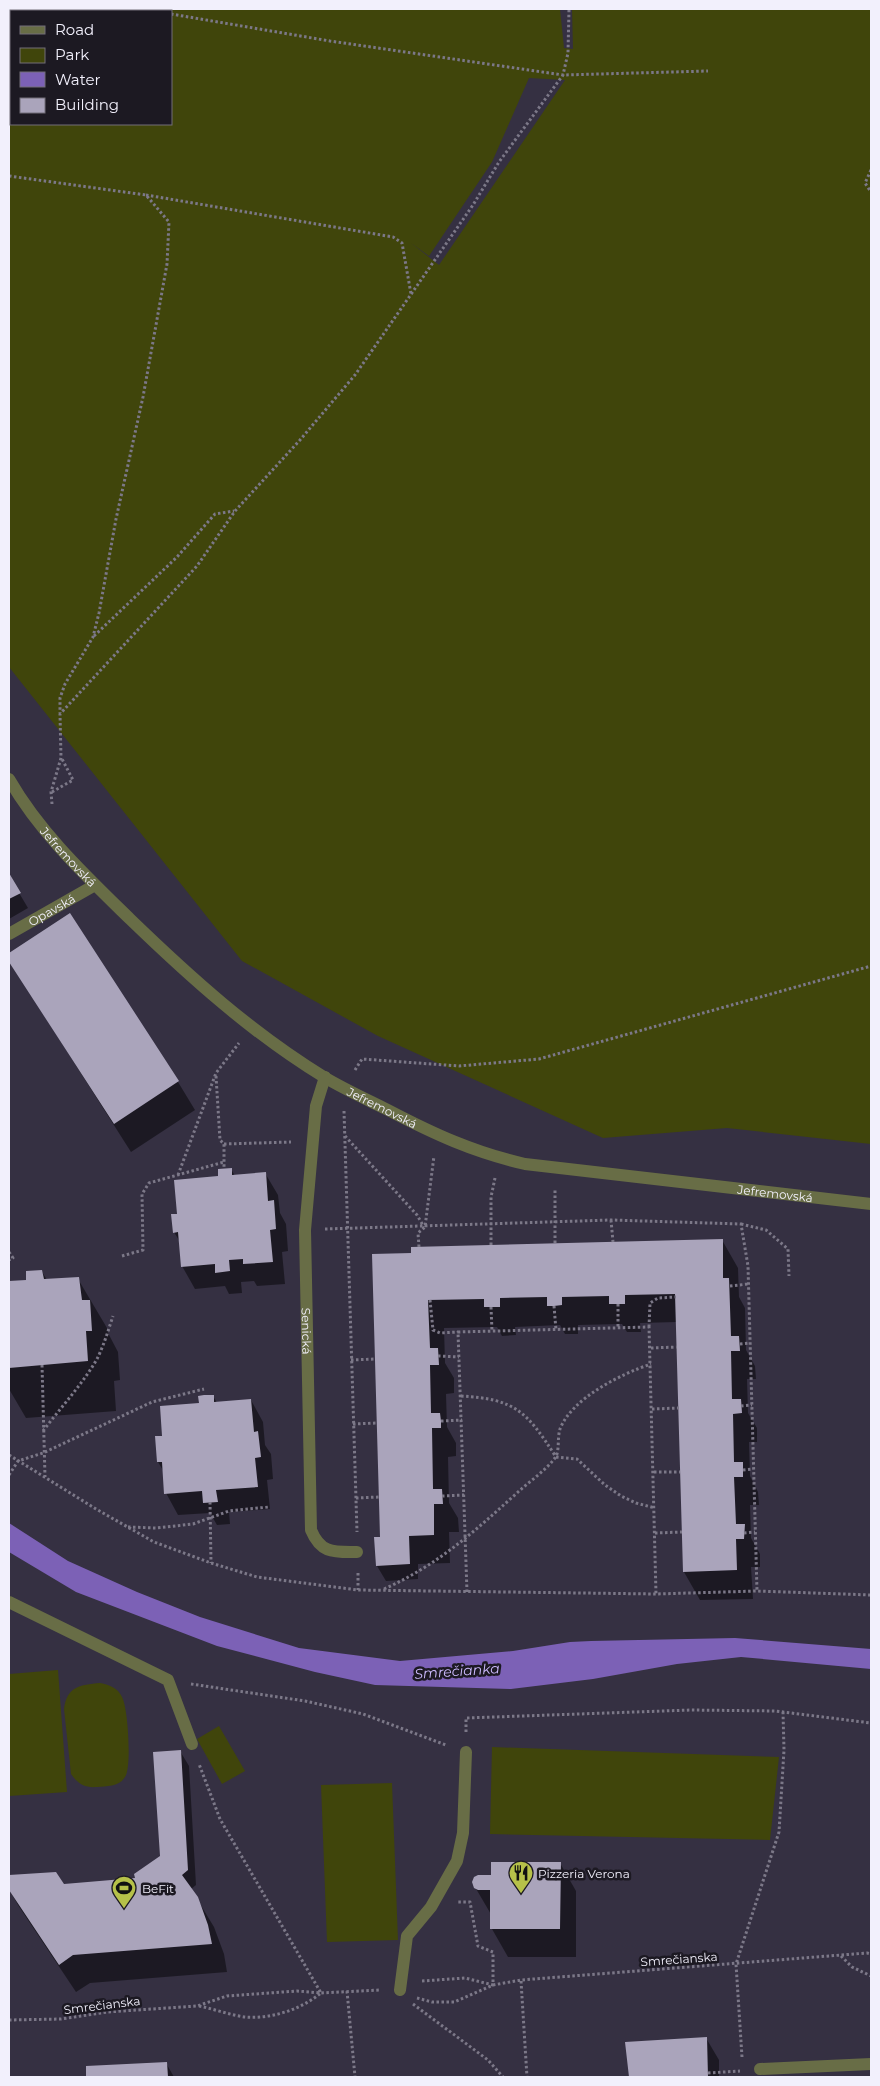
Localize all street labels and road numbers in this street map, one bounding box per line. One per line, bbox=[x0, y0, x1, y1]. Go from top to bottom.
street label: Jefremovská bbox=[37, 823, 100, 889]
street label: Opavská bbox=[25, 890, 78, 929]
street label: Jefremovská bbox=[344, 1083, 420, 1131]
street label: Jefremovská bbox=[736, 1181, 814, 1205]
street label: Senická bbox=[299, 1308, 315, 1355]
street label: Smrečianska bbox=[640, 1949, 718, 1969]
street label: Smrečianska bbox=[63, 1993, 141, 2017]

